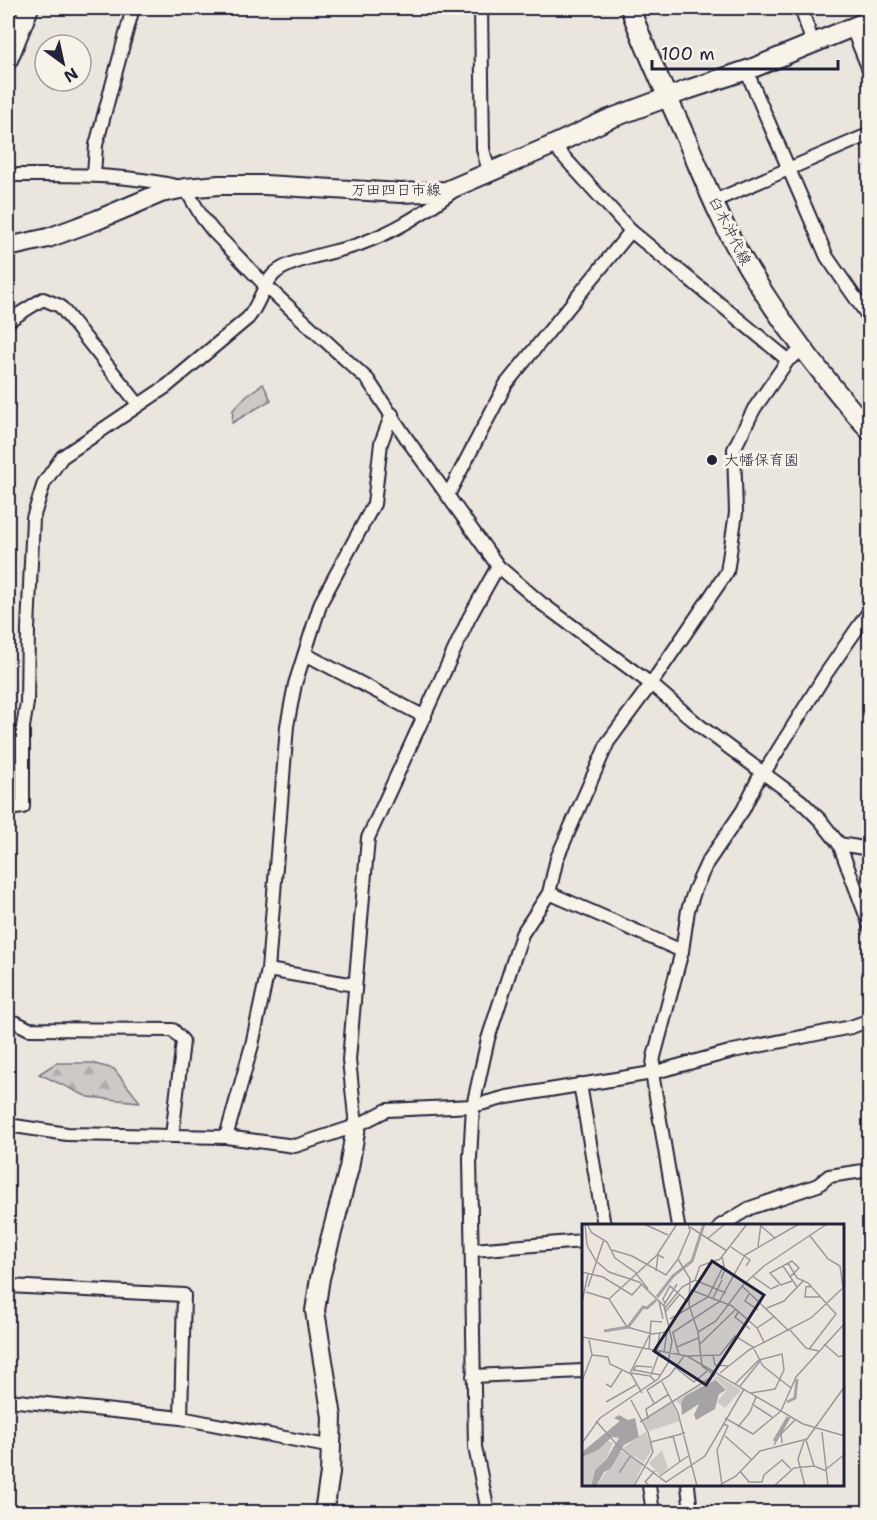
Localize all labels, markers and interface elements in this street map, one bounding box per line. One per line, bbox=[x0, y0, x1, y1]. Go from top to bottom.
north arrow bbox=[33, 33, 93, 93]
scale bar bbox=[652, 33, 838, 71]
text: 100 m bbox=[661, 42, 715, 66]
text: N bbox=[60, 63, 82, 87]
street label: 万田四日市線 bbox=[351, 180, 441, 200]
street label: 臼木沖代線 bbox=[704, 193, 756, 269]
place label: 大幡保育園 bbox=[724, 450, 799, 470]
marker: 大幡保育園 bbox=[705, 453, 719, 467]
inset map bbox=[582, 1224, 844, 1487]

